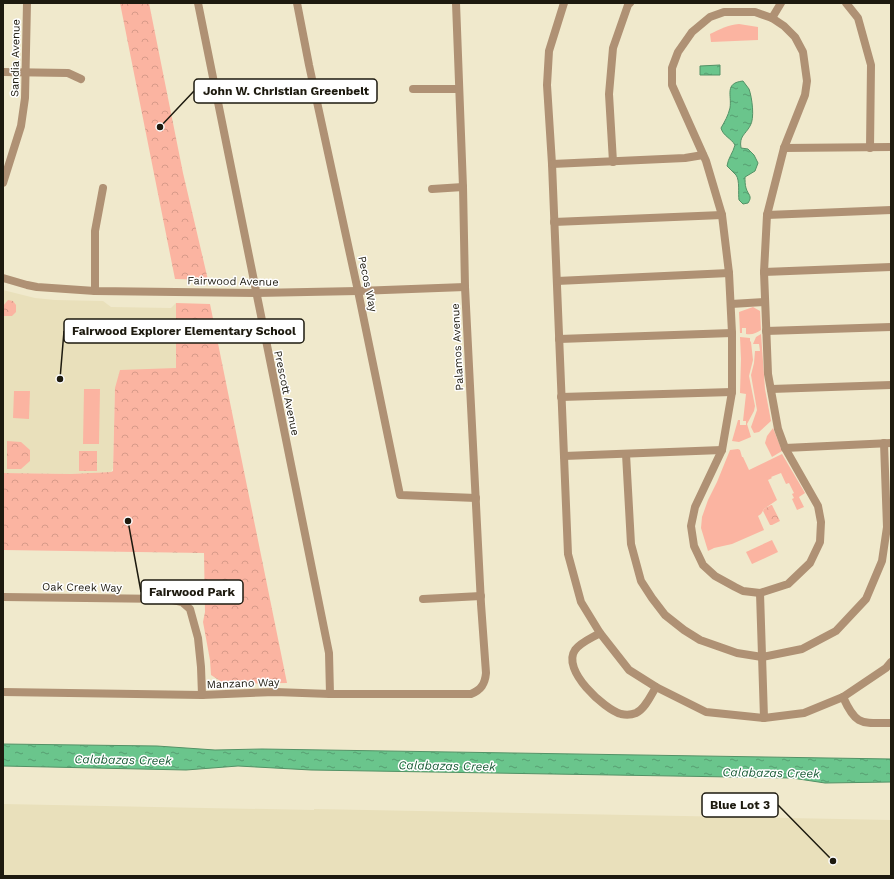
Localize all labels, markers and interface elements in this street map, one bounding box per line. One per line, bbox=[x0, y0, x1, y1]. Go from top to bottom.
street label: Sandia Avenue bbox=[8, 19, 23, 97]
callout: John W. Christian Greenbelt bbox=[194, 79, 377, 103]
text: John W. Christian Greenbelt bbox=[203, 84, 370, 98]
street label: Pecos Way bbox=[355, 255, 380, 314]
street label: Fairwood Avenue bbox=[187, 274, 279, 289]
street label: Palamos Avenue bbox=[449, 303, 466, 391]
callout: Fairwood Explorer Elementary School bbox=[64, 319, 304, 343]
text: Fairwood Explorer Elementary School bbox=[72, 324, 296, 338]
street label: Prescott Avenue bbox=[271, 349, 302, 437]
street label: Oak Creek Way bbox=[42, 580, 122, 595]
callout: Fairwood Park bbox=[141, 580, 243, 604]
text: Fairwood Park bbox=[149, 585, 236, 599]
street label: Manzano Way bbox=[206, 676, 280, 691]
water label: Calabazas Creek bbox=[74, 752, 172, 768]
water label: Calabazas Creek bbox=[398, 758, 496, 774]
water label: Calabazas Creek bbox=[722, 765, 820, 781]
callout: Blue Lot 3 bbox=[702, 793, 778, 817]
text: Blue Lot 3 bbox=[710, 798, 770, 812]

